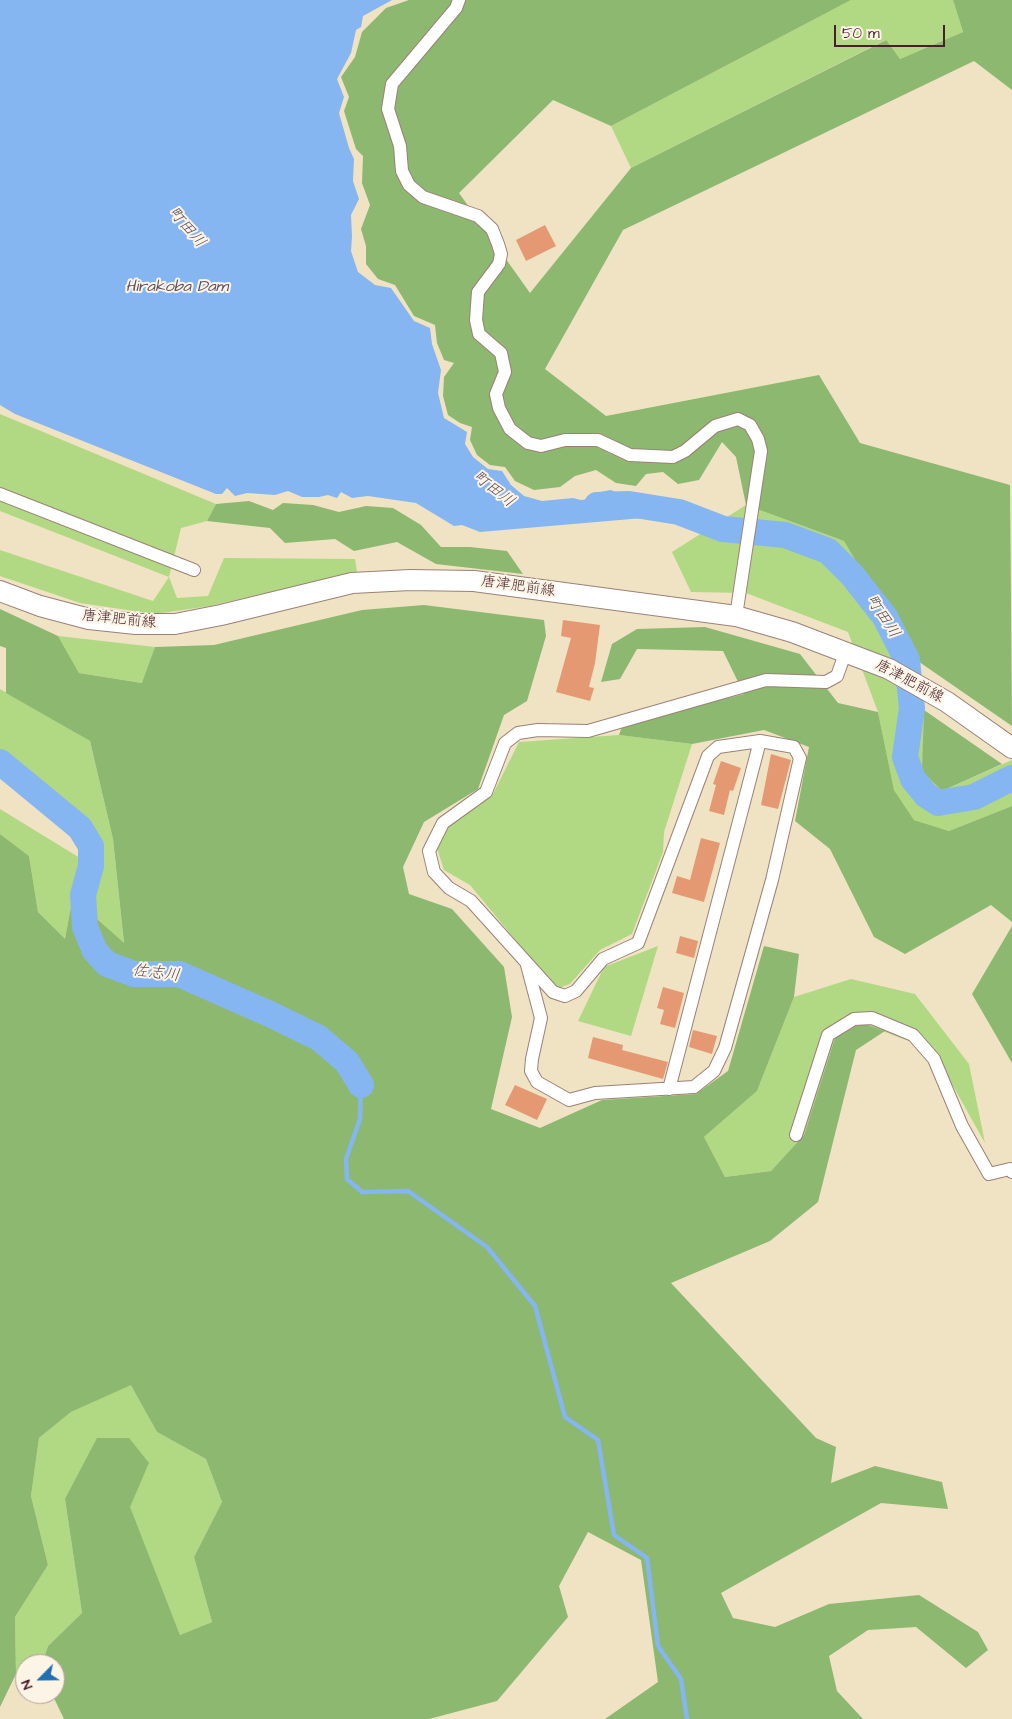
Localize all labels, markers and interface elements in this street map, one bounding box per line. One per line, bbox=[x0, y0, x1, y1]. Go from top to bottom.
scale bar bbox=[837, 15, 948, 47]
text: 50 m bbox=[842, 23, 880, 44]
water label: 町田川 bbox=[163, 204, 209, 252]
water label: Hirakoba Dam bbox=[126, 278, 228, 298]
water label: 町田川 bbox=[468, 468, 518, 512]
street label: 唐津肥前線 bbox=[480, 573, 556, 601]
water label: 町田川 bbox=[861, 592, 903, 642]
street label: 唐津肥前線 bbox=[81, 607, 157, 633]
street label: 唐津肥前線 bbox=[872, 656, 946, 708]
water label: 佐志川 bbox=[131, 962, 181, 986]
north arrow bbox=[15, 1654, 65, 1704]
text: N bbox=[16, 1677, 38, 1692]

